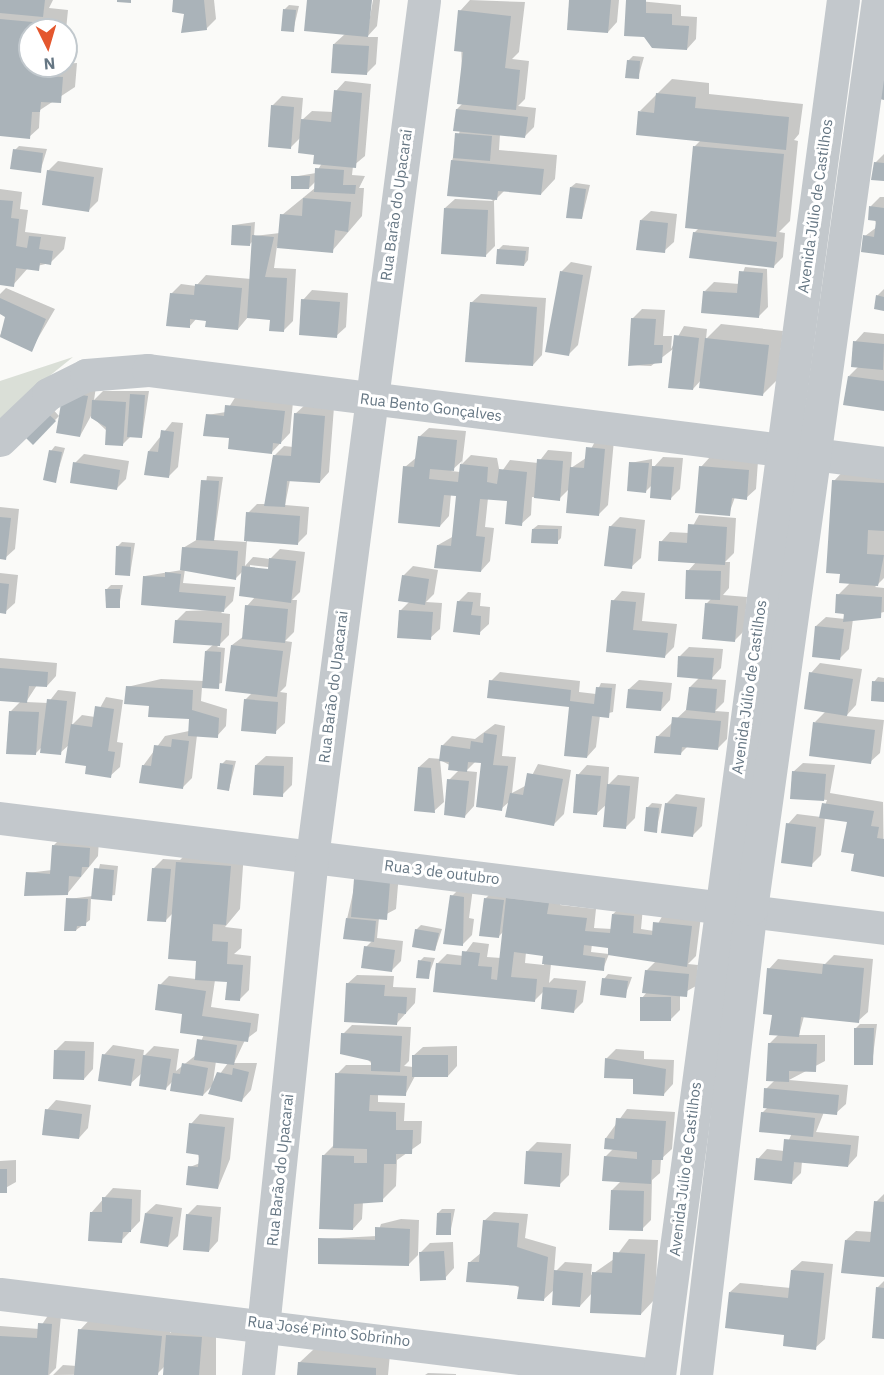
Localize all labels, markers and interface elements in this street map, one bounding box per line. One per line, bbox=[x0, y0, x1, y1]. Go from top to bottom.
north arrow bbox=[18, 18, 78, 78]
text: N bbox=[43, 53, 56, 74]
street label: Avenida Júlio de Castilhos bbox=[794, 118, 836, 294]
street label: Rua Barão do Upacarai bbox=[376, 128, 416, 282]
street label: Rua Bento Gonçalves bbox=[359, 389, 503, 425]
street label: Avenida Júlio de Castilhos bbox=[728, 599, 770, 775]
street label: Rua Barão do Upacarai bbox=[315, 610, 351, 764]
street label: Rua 3 de outubro bbox=[383, 856, 501, 888]
street label: Avenida Júlio de Castilhos bbox=[665, 1081, 705, 1257]
street label: Rua Barão do Upacarai bbox=[263, 1093, 297, 1247]
street label: Rua José Pinto Sobrinho bbox=[247, 1312, 411, 1350]

